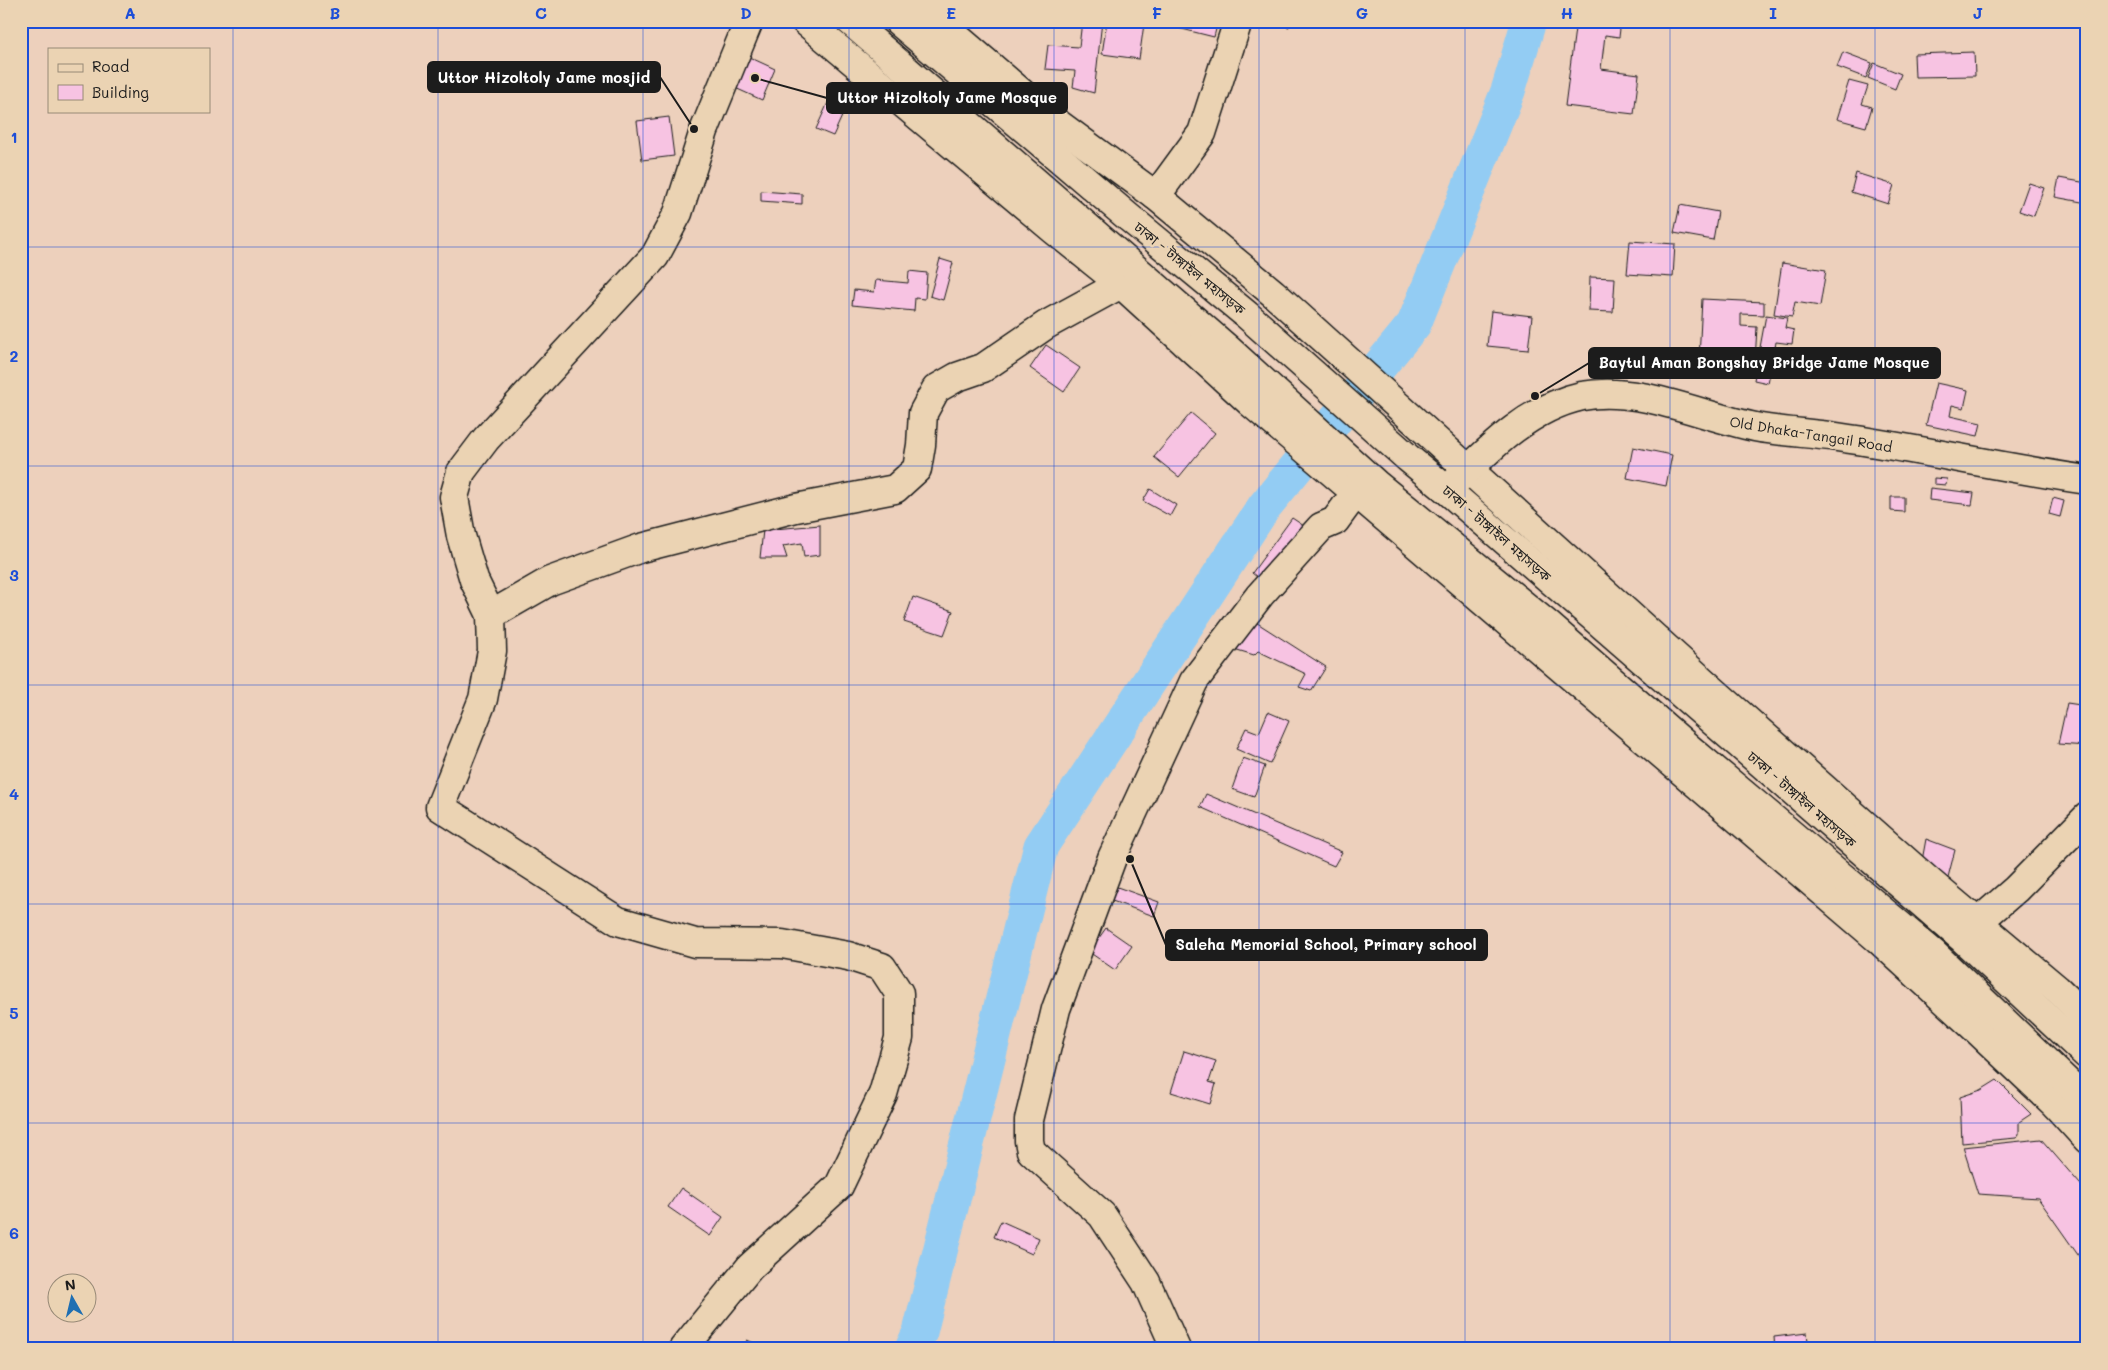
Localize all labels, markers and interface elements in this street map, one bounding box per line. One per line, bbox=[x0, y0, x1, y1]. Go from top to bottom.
text: A bbox=[124, 2, 136, 23]
text: B bbox=[330, 2, 340, 23]
text: C bbox=[535, 2, 547, 23]
text: D bbox=[740, 2, 752, 23]
text: E bbox=[946, 2, 956, 23]
text: F bbox=[1152, 2, 1162, 23]
text: G bbox=[1356, 2, 1368, 23]
text: H bbox=[1561, 2, 1573, 23]
text: I bbox=[1769, 2, 1777, 23]
text: J bbox=[1973, 2, 1983, 23]
legend bbox=[48, 48, 210, 112]
text: Road bbox=[92, 56, 129, 76]
callout: Uttor Hizoltoly Jame mosjid bbox=[428, 62, 660, 92]
text: Uttor Hizoltoly Jame mosjid bbox=[438, 67, 651, 87]
text: Building bbox=[92, 82, 149, 102]
callout: Uttor Hizoltoly Jame Mosque bbox=[827, 83, 1067, 113]
text: Uttor Hizoltoly Jame Mosque bbox=[837, 87, 1057, 107]
text: 1 bbox=[10, 126, 18, 147]
street label: ঢাকা - টাঙ্গাইল মহাসড়ক bbox=[1130, 217, 1250, 319]
text: 2 bbox=[10, 345, 19, 366]
callout: Baytul Aman Bongshay Bridge Jame Mosque bbox=[1589, 348, 1940, 378]
text: Baytul Aman Bongshay Bridge Jame Mosque bbox=[1599, 352, 1929, 372]
street label: Old Dhaka-Tangail Road bbox=[1728, 412, 1894, 456]
street label: ঢাকা - টাঙ্গাইল মহাসড়ক bbox=[1438, 480, 1556, 586]
text: 3 bbox=[9, 564, 19, 585]
street label: ঢাকা - টাঙ্গাইল মহাসড়ক bbox=[1743, 746, 1861, 852]
text: 4 bbox=[9, 783, 19, 804]
callout: Saleha Memorial School, Primary school bbox=[1166, 930, 1487, 960]
text: Saleha Memorial School, Primary school bbox=[1176, 934, 1477, 954]
text: 5 bbox=[9, 1002, 19, 1023]
text: 6 bbox=[9, 1222, 19, 1243]
north arrow bbox=[48, 1272, 98, 1322]
text: N bbox=[64, 1274, 77, 1295]

